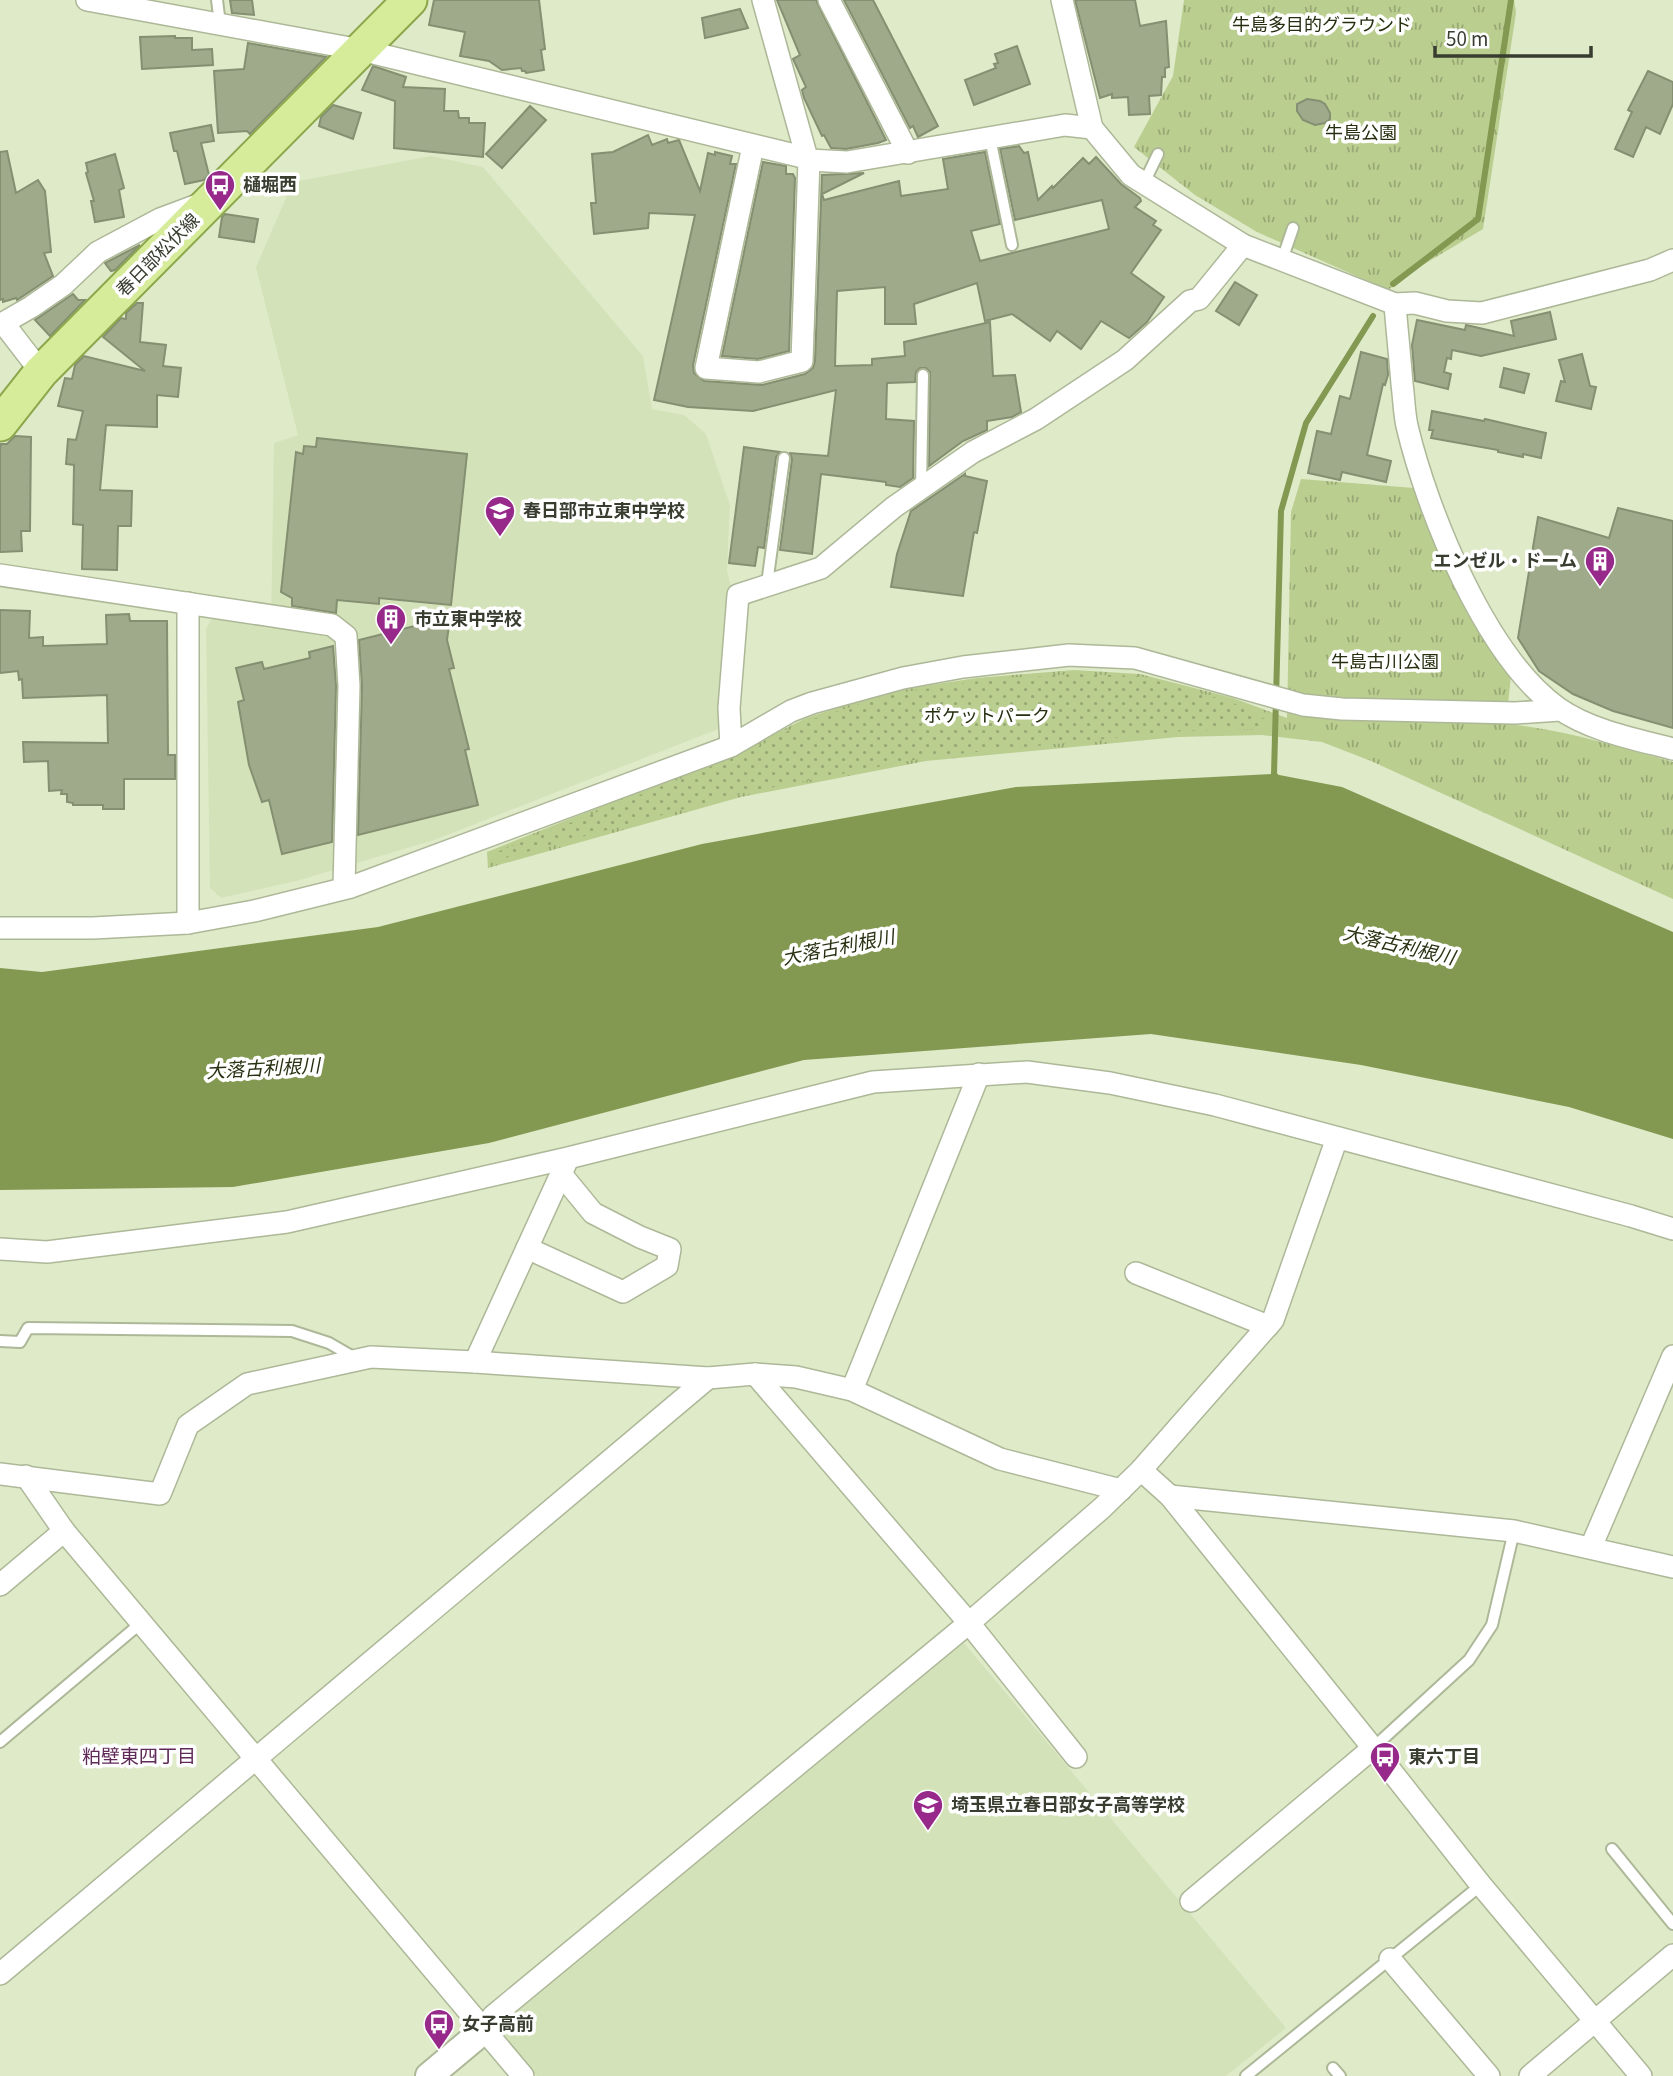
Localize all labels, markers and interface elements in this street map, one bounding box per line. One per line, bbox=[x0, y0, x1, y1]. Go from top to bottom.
park label: 牛島多目的グラウンド bbox=[1232, 13, 1412, 38]
scale bar bbox=[1435, 14, 1591, 58]
text: 50 m bbox=[1446, 24, 1488, 54]
park label: 牛島公園 bbox=[1325, 121, 1397, 146]
bus stop icon: 樋堀西 bbox=[203, 168, 237, 212]
place label: 樋堀西 bbox=[243, 173, 297, 198]
street label: 春日部松伏線 bbox=[111, 208, 205, 302]
school or university icon: 春日部市立東中学校 bbox=[483, 494, 517, 538]
place label: 春日部市立東中学校 bbox=[523, 499, 685, 524]
building icon: エンゼル・ドーム bbox=[1583, 544, 1617, 588]
place label: エンゼル・ドーム bbox=[1434, 549, 1577, 574]
building icon: 市立東中学校 bbox=[374, 602, 408, 646]
place label: 市立東中学校 bbox=[414, 607, 522, 632]
park label: 牛島古川公園 bbox=[1331, 650, 1439, 675]
park label: ポケットパーク bbox=[924, 704, 1050, 729]
water label: 大落古利根川 bbox=[1340, 920, 1459, 973]
water label: 大落古利根川 bbox=[780, 924, 899, 973]
water label: 大落古利根川 bbox=[205, 1053, 323, 1086]
bus stop icon: 東六丁目 bbox=[1368, 1740, 1402, 1784]
district label: 粕壁東四丁目 bbox=[82, 1744, 196, 1771]
place label: 東六丁目 bbox=[1408, 1745, 1480, 1770]
school or university icon: 埼玉県立春日部女子高等学校 bbox=[911, 1788, 945, 1832]
place label: 埼玉県立春日部女子高等学校 bbox=[951, 1793, 1185, 1818]
bus stop icon: 女子高前 bbox=[422, 2007, 456, 2051]
place label: 女子高前 bbox=[462, 2012, 534, 2037]

